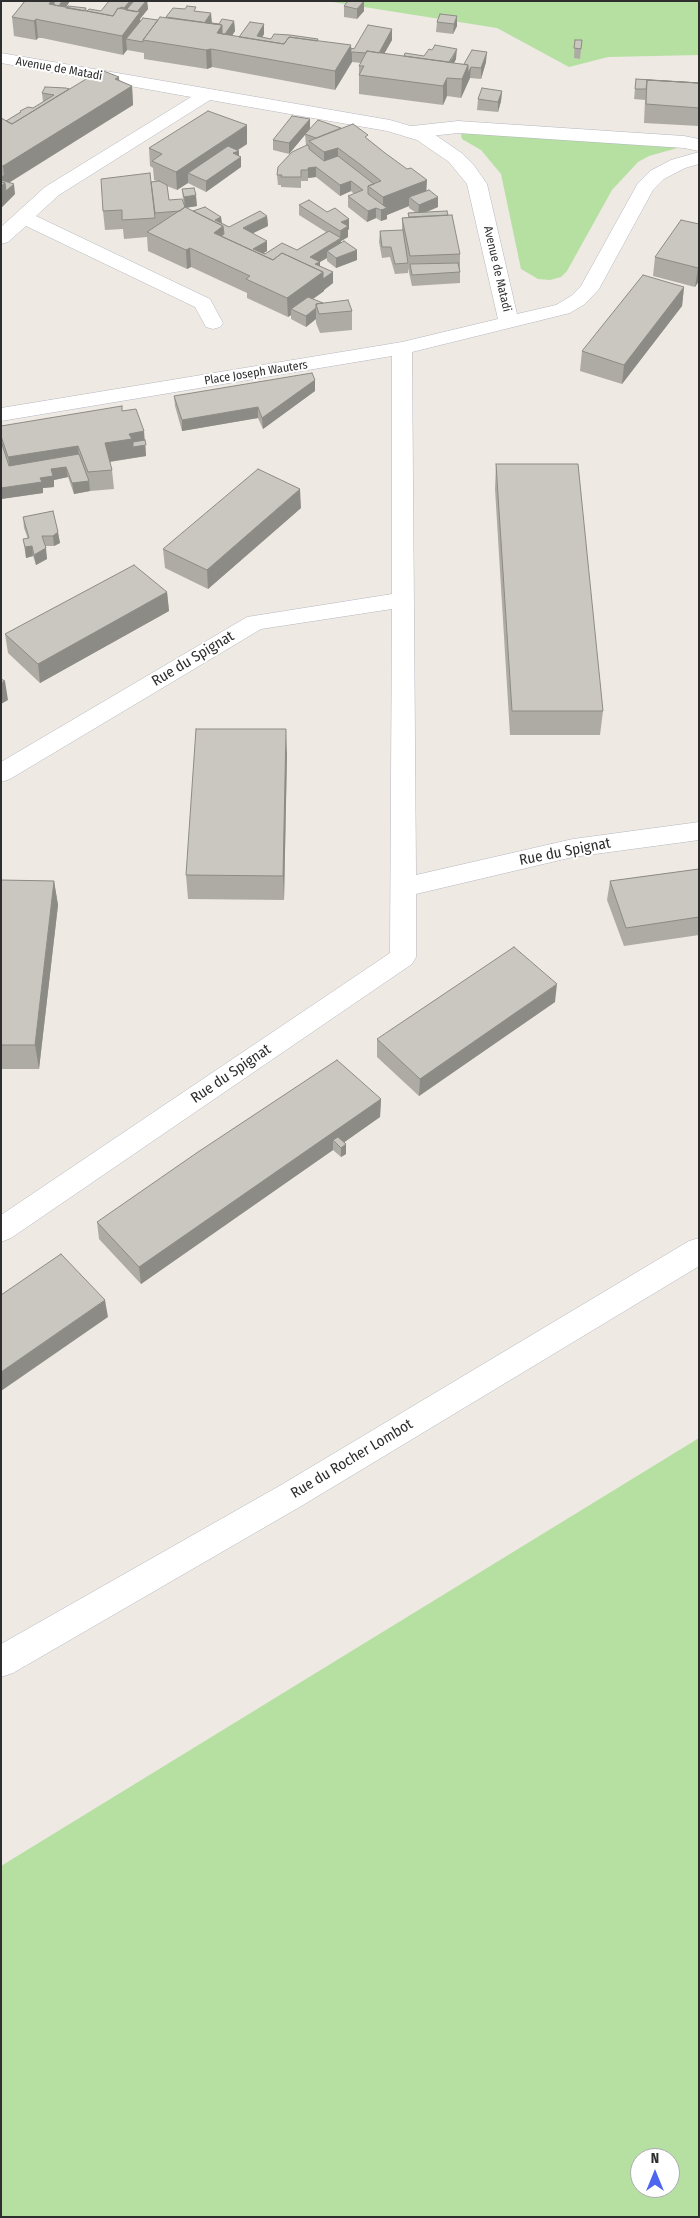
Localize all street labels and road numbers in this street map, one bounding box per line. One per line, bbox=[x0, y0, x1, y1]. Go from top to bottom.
street label: Avenue de Matadi bbox=[15, 54, 103, 84]
street label: Avenue de Matadi bbox=[480, 225, 514, 313]
street label: Place Joseph Wauters bbox=[203, 358, 309, 388]
street label: Rue du Spignat bbox=[149, 627, 237, 691]
street label: Rue du Spignat bbox=[518, 834, 612, 870]
street label: Rue du Spignat bbox=[188, 1041, 274, 1107]
street label: Rue du Rocher Lombot bbox=[288, 1415, 416, 1503]

